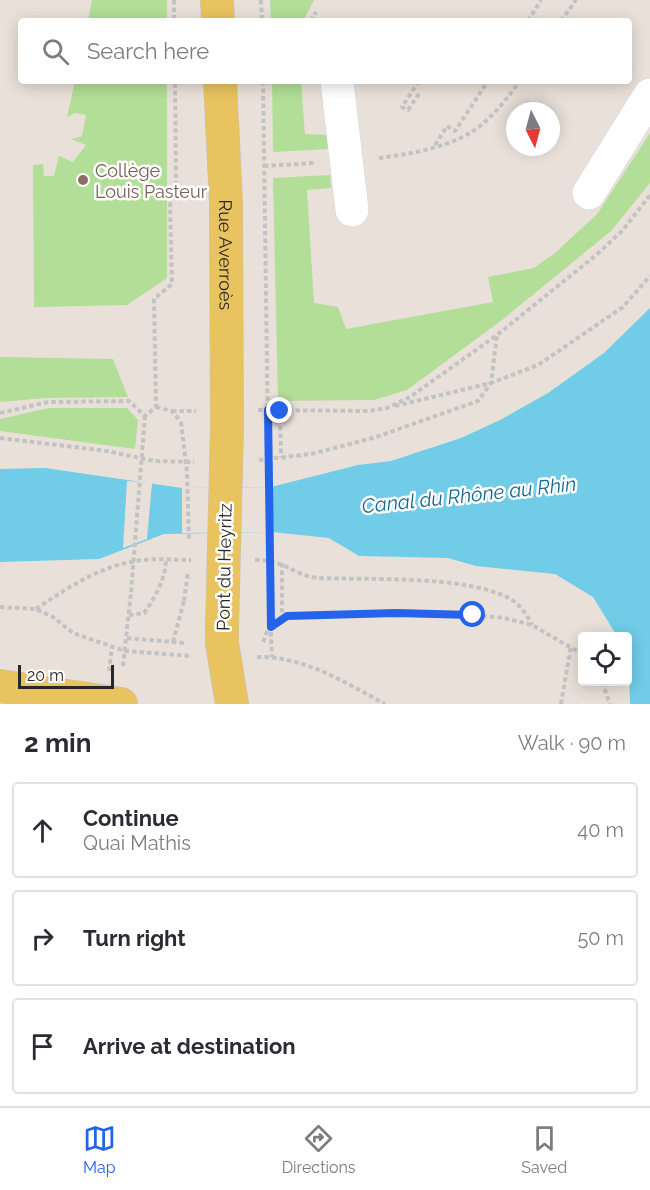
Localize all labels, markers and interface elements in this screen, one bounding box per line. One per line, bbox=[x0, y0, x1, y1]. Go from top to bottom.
search box bbox=[18, 18, 632, 84]
icon: search bbox=[39, 35, 72, 68]
text: Search here bbox=[87, 38, 209, 64]
north arrow bbox=[506, 102, 560, 156]
place label: Collège Louis Pasteur bbox=[95, 160, 208, 202]
marker: Collège Louis Pasteur bbox=[76, 173, 90, 187]
street label: Rue Averroès bbox=[215, 199, 237, 311]
route end bbox=[266, 397, 292, 423]
water label: Canal du Rhône au Rhin bbox=[361, 472, 577, 518]
street label: Pont du Heyritz bbox=[212, 503, 236, 631]
route start bbox=[459, 601, 485, 627]
map controls bbox=[578, 632, 632, 686]
button: locate bbox=[578, 632, 632, 686]
scale bar bbox=[18, 662, 114, 690]
text: 20 m bbox=[27, 666, 64, 685]
text: 2 min bbox=[24, 728, 91, 758]
text: Walk · 90 m bbox=[518, 731, 626, 755]
text: Continue bbox=[83, 805, 179, 831]
icon: ahead bbox=[26, 814, 59, 847]
text: 40 m bbox=[577, 818, 624, 842]
text: Quai Mathis bbox=[83, 831, 191, 855]
icon: right bbox=[26, 922, 59, 955]
text: Turn right bbox=[83, 925, 186, 951]
text: 50 m bbox=[577, 926, 624, 950]
icon: arrive bbox=[26, 1030, 59, 1063]
text: Arrive at destination bbox=[83, 1033, 296, 1059]
tab: Map bbox=[83, 1122, 116, 1177]
tab: Directions bbox=[282, 1122, 356, 1177]
tab: Saved bbox=[521, 1122, 567, 1177]

